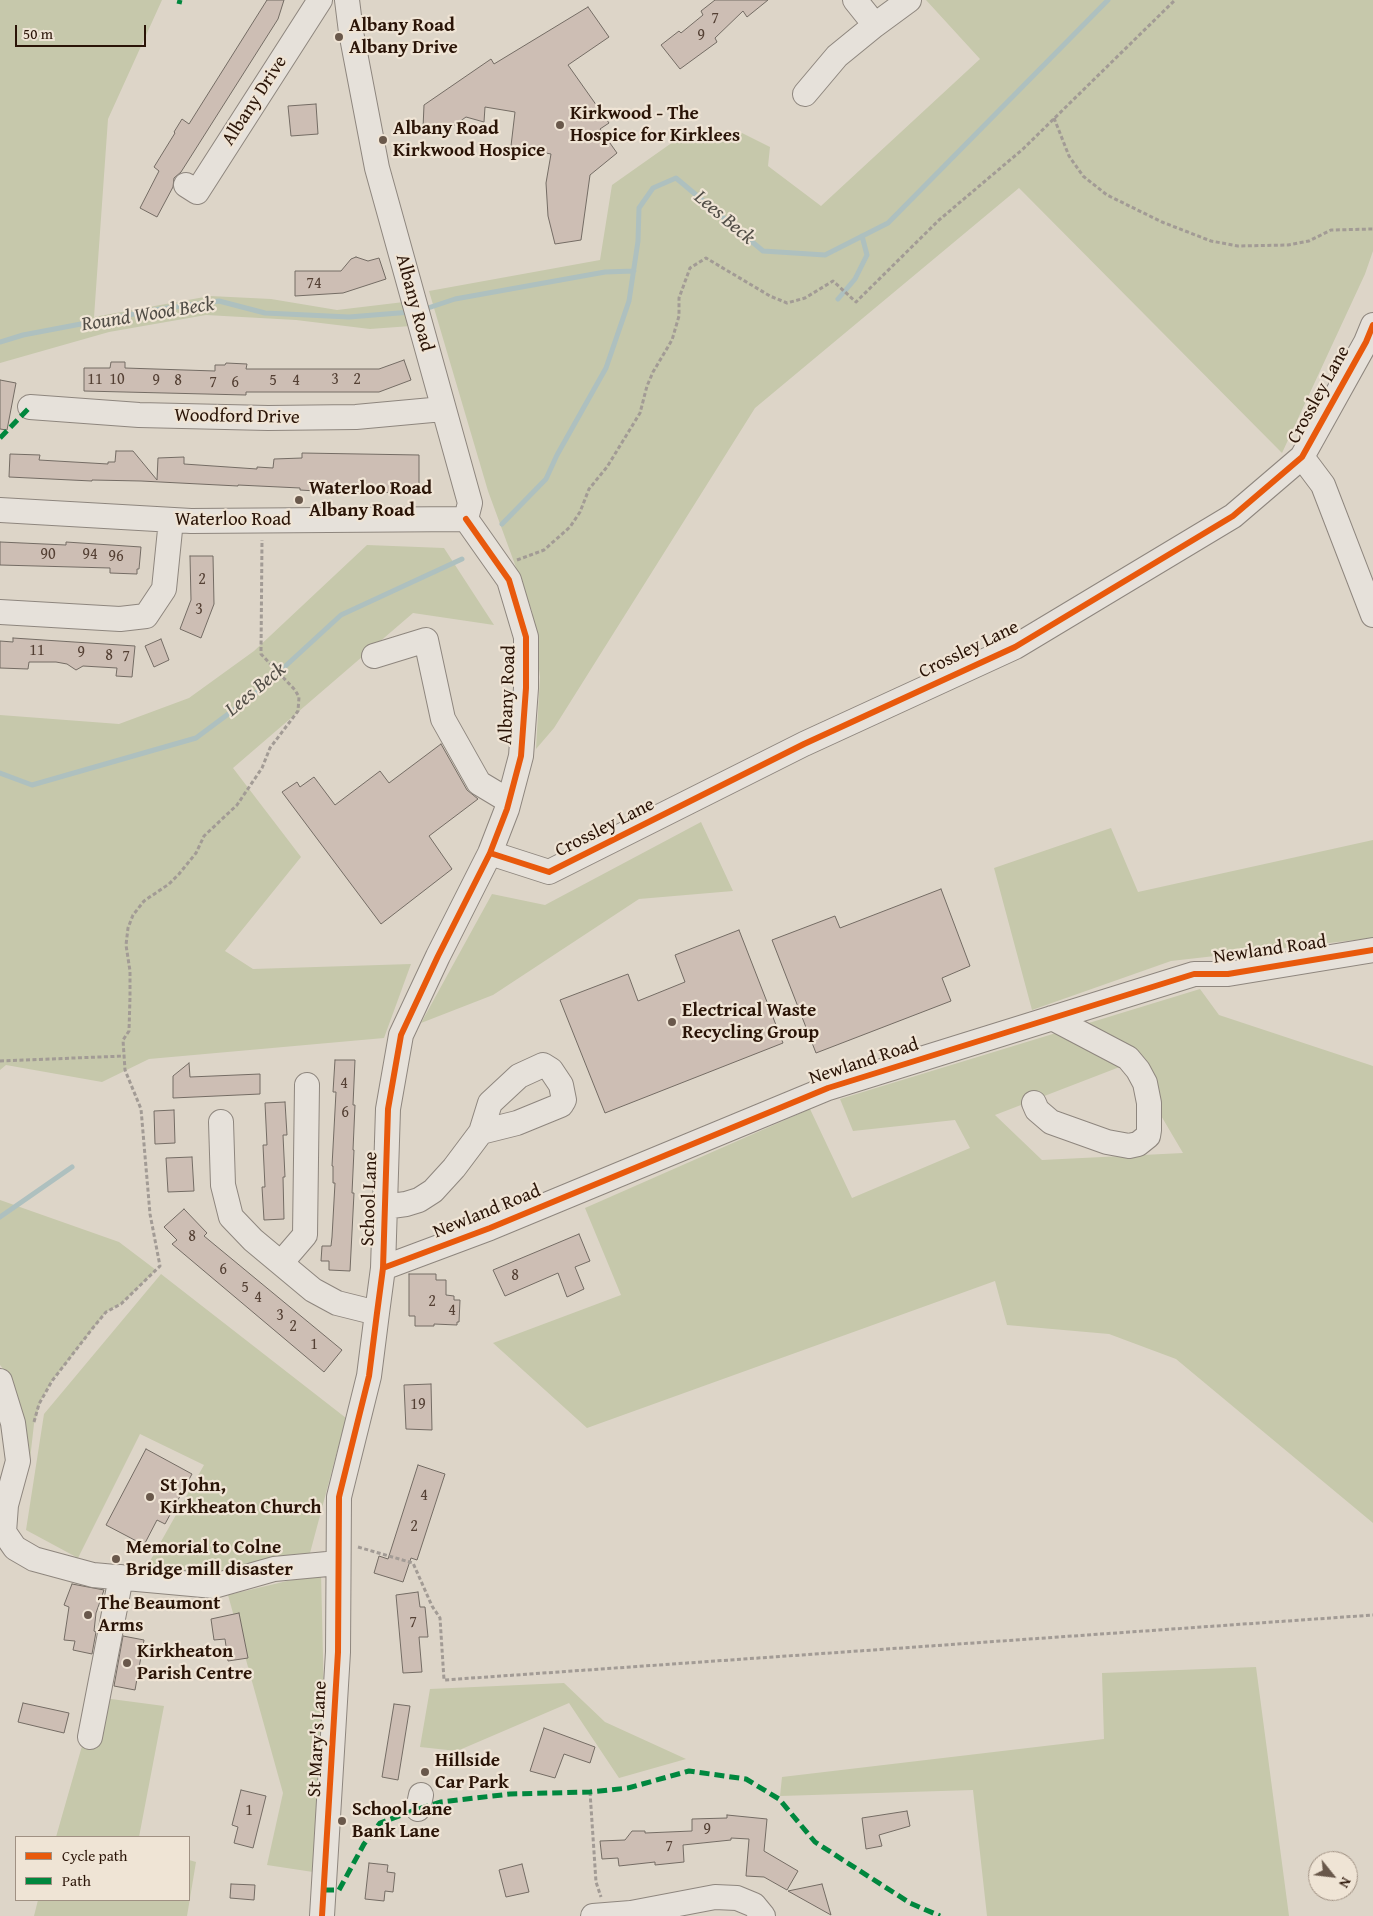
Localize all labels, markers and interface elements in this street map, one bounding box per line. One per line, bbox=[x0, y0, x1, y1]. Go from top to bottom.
house number: 7 bbox=[711, 9, 719, 29]
scale bar bbox=[18, 15, 149, 47]
place label: Albany Road Albany Drive bbox=[349, 15, 458, 59]
text: 50 m bbox=[23, 23, 53, 44]
house number: 9 bbox=[697, 26, 705, 46]
marker: Albany Road Albany Drive bbox=[333, 31, 345, 43]
street label: Albany Drive bbox=[217, 52, 293, 150]
place label: Kirkwood - The Hospice for Kirklees bbox=[570, 103, 740, 147]
place label: Albany Road Kirkwood Hospice bbox=[393, 118, 545, 162]
marker: Kirkwood - The Hospice for Kirklees bbox=[554, 119, 566, 131]
marker: Albany Road Kirkwood Hospice bbox=[377, 134, 389, 146]
water label: Lees Beck bbox=[689, 186, 759, 250]
street label: Albany Road bbox=[390, 252, 438, 354]
house number: 74 bbox=[306, 274, 322, 294]
water label: Round Wood Beck bbox=[80, 293, 216, 337]
street label: Crossley Lane bbox=[1283, 342, 1355, 448]
house number: 11 bbox=[87, 370, 103, 390]
house number: 10 bbox=[109, 370, 125, 390]
house number: 3 bbox=[331, 370, 339, 390]
house number: 2 bbox=[353, 370, 361, 390]
house number: 9 bbox=[152, 371, 160, 391]
house number: 8 bbox=[174, 371, 182, 391]
house number: 5 bbox=[269, 371, 277, 391]
house number: 4 bbox=[292, 371, 300, 391]
house number: 7 bbox=[209, 373, 217, 393]
house number: 6 bbox=[231, 373, 239, 393]
street label: Woodford Drive bbox=[174, 405, 300, 429]
place label: Waterloo Road Albany Road bbox=[309, 478, 432, 522]
marker: Waterloo Road Albany Road bbox=[293, 494, 305, 506]
street label: Waterloo Road bbox=[175, 509, 291, 531]
house number: 90 bbox=[40, 545, 56, 565]
house number: 94 bbox=[82, 545, 98, 565]
house number: 96 bbox=[108, 547, 124, 567]
house number: 2 bbox=[198, 570, 206, 590]
house number: 3 bbox=[195, 600, 203, 620]
street label: Crossley Lane bbox=[915, 616, 1023, 684]
house number: 11 bbox=[29, 641, 45, 661]
house number: 9 bbox=[77, 643, 85, 663]
street label: Albany Road bbox=[495, 645, 521, 745]
house number: 8 bbox=[105, 646, 113, 666]
house number: 7 bbox=[122, 647, 130, 667]
water label: Lees Beck bbox=[221, 658, 291, 722]
street label: Crossley Lane bbox=[552, 793, 658, 863]
street label: Newland Road bbox=[1212, 931, 1328, 969]
place label: Electrical Waste Recycling Group bbox=[682, 1000, 819, 1044]
marker: Electrical Waste Recycling Group bbox=[666, 1016, 678, 1028]
street label: Newland Road bbox=[806, 1034, 922, 1090]
house number: 4 bbox=[340, 1074, 348, 1094]
house number: 6 bbox=[341, 1103, 349, 1123]
street label: School Lane bbox=[357, 1151, 383, 1247]
street label: Newland Road bbox=[430, 1180, 544, 1244]
house number: 8 bbox=[188, 1227, 196, 1247]
house number: 6 bbox=[219, 1260, 227, 1280]
house number: 8 bbox=[511, 1266, 519, 1286]
house number: 5 bbox=[241, 1278, 249, 1298]
house number: 4 bbox=[254, 1288, 262, 1308]
house number: 2 bbox=[428, 1292, 436, 1312]
house number: 4 bbox=[448, 1301, 456, 1321]
house number: 3 bbox=[276, 1306, 284, 1326]
house number: 2 bbox=[289, 1317, 297, 1337]
house number: 1 bbox=[310, 1335, 318, 1355]
house number: 19 bbox=[410, 1395, 426, 1415]
place label: St John, Kirkheaton Church bbox=[160, 1475, 321, 1519]
house number: 4 bbox=[420, 1486, 428, 1506]
marker: St John, Kirkheaton Church bbox=[144, 1491, 156, 1503]
house number: 2 bbox=[410, 1517, 418, 1537]
place label: Memorial to Colne Bridge mill disaster bbox=[126, 1537, 293, 1581]
marker: Memorial to Colne Bridge mill disaster bbox=[110, 1553, 122, 1565]
place label: The Beaumont Arms bbox=[98, 1593, 220, 1637]
marker: The Beaumont Arms bbox=[82, 1609, 94, 1621]
house number: 7 bbox=[409, 1613, 417, 1633]
place label: Kirkheaton Parish Centre bbox=[137, 1641, 252, 1685]
marker: Kirkheaton Parish Centre bbox=[121, 1657, 133, 1669]
street label: St Mary's Lane bbox=[304, 1680, 332, 1798]
place label: Hillside Car Park bbox=[435, 1750, 509, 1794]
marker: Hillside Car Park bbox=[419, 1766, 431, 1778]
place label: School Lane Bank Lane bbox=[352, 1799, 452, 1843]
house number: 1 bbox=[245, 1801, 253, 1821]
marker: School Lane Bank Lane bbox=[336, 1815, 348, 1827]
house number: 9 bbox=[703, 1820, 711, 1840]
legend bbox=[15, 1836, 190, 1901]
house number: 7 bbox=[665, 1837, 673, 1857]
text: Cycle path bbox=[62, 1845, 128, 1866]
north arrow bbox=[1308, 1851, 1358, 1901]
text: Path bbox=[62, 1870, 91, 1891]
text: N bbox=[1334, 1874, 1356, 1892]

